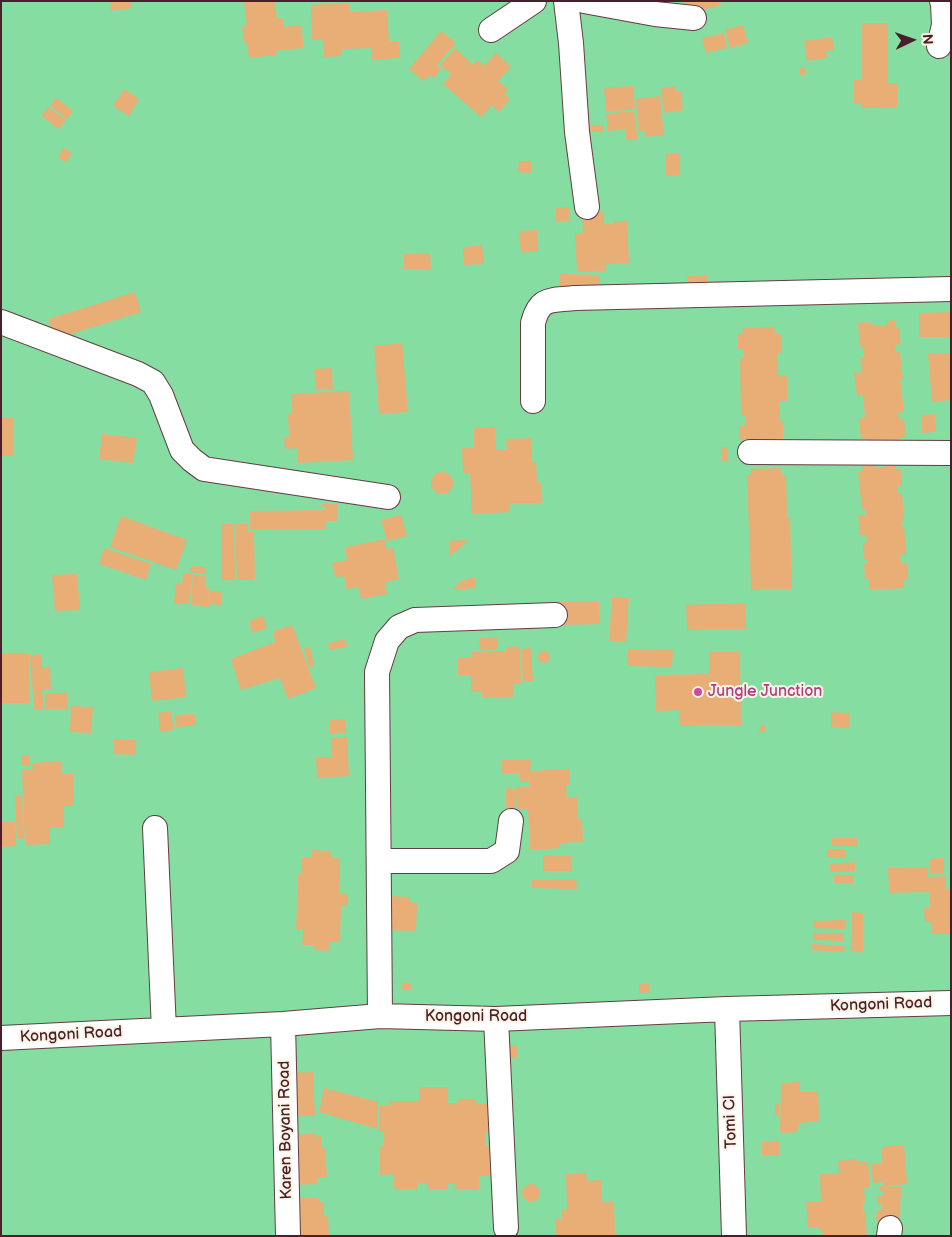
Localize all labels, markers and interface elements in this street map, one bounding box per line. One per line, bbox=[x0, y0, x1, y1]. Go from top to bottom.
north arrow bbox=[887, 15, 937, 65]
text: N bbox=[919, 33, 936, 45]
place label: Jungle Junction bbox=[708, 682, 822, 702]
marker: Jungle Junction bbox=[692, 686, 704, 698]
street label: Kongoni Road bbox=[830, 994, 932, 1016]
street label: Kongoni Road bbox=[425, 1007, 527, 1027]
street label: Kongoni Road bbox=[19, 1023, 123, 1047]
street label: Karen Boyani Road bbox=[275, 1060, 297, 1200]
street label: Tomi Cl bbox=[720, 1095, 742, 1149]

